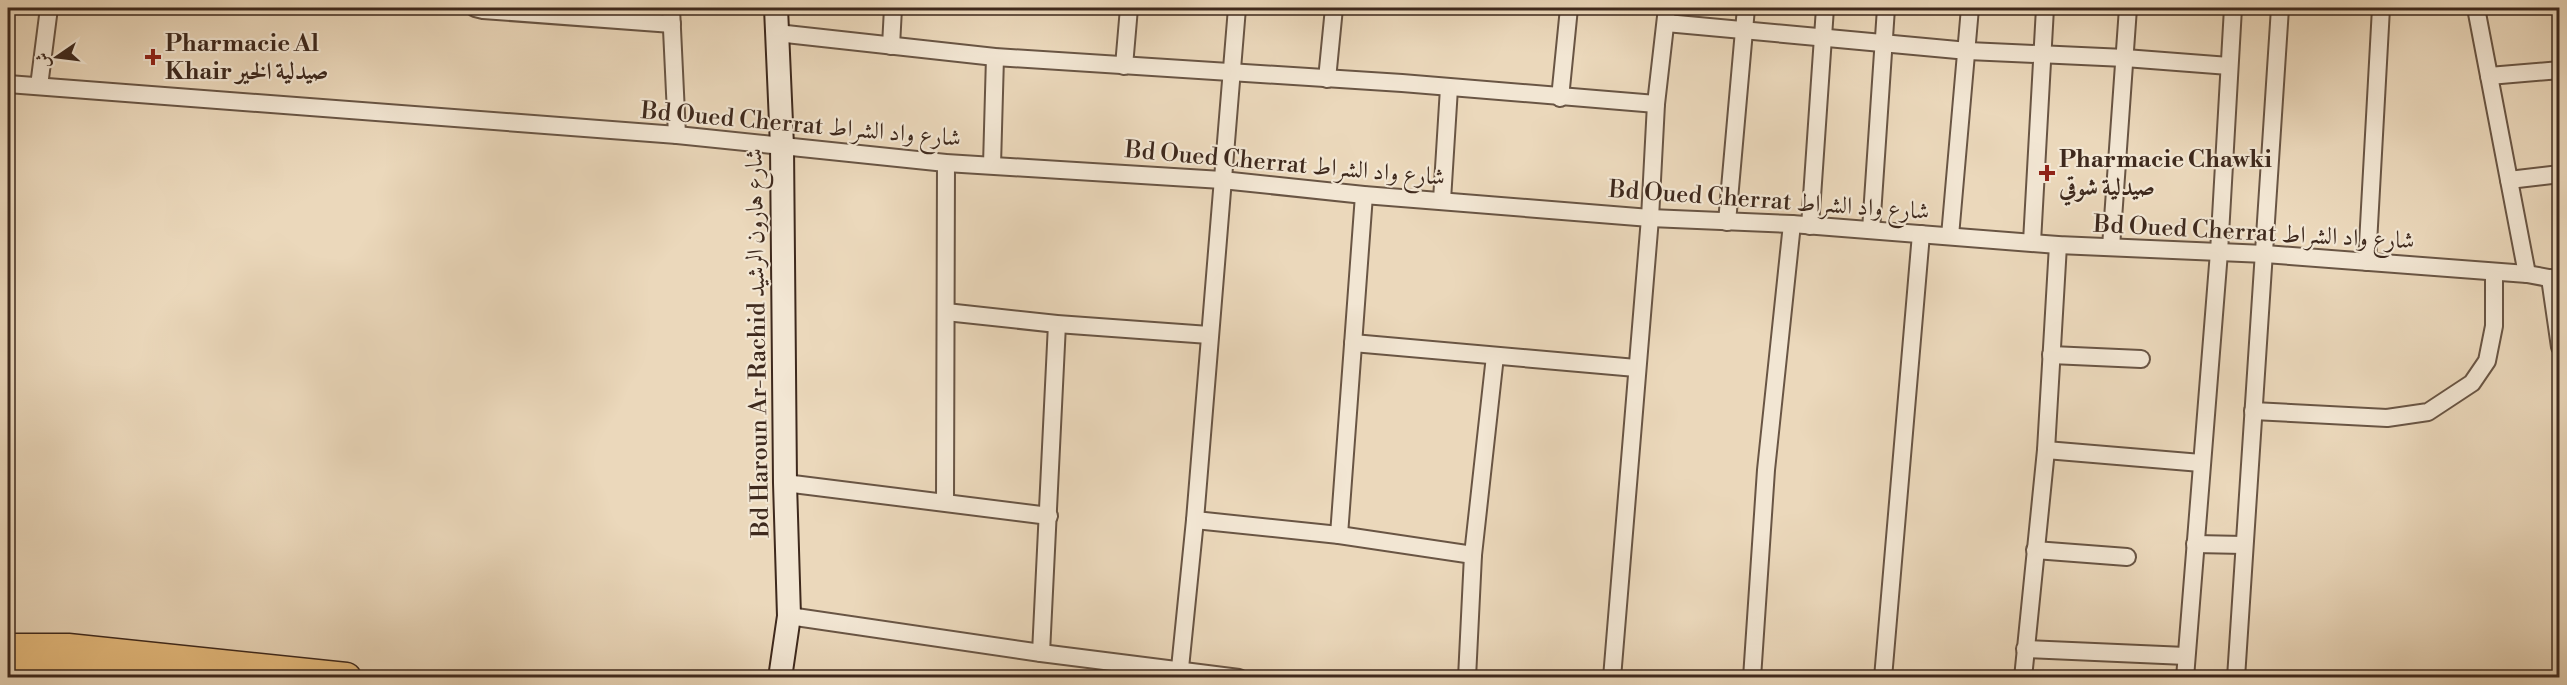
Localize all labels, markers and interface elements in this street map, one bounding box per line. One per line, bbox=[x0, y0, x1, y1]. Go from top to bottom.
north arrow bbox=[27, 27, 87, 87]
place label: Pharmacie Al Khair صيدلية الخير bbox=[165, 29, 329, 87]
text: ش bbox=[32, 50, 55, 71]
marker: Pharmacie Al Khair صيدلية الخير bbox=[146, 50, 160, 64]
street label: Bd Oued Cherrat شارع واد الشراط bbox=[638, 96, 962, 158]
street label: Bd Oued Cherrat شارع واد الشراط bbox=[1122, 135, 1446, 197]
place label: Pharmacie Chawki صيدلية شوقي bbox=[2058, 145, 2272, 206]
street label: Bd Haroun Ar-Rachid شارع هارون الرشيد bbox=[740, 148, 780, 539]
marker: Pharmacie Chawki صيدلية شوقي bbox=[2040, 166, 2054, 180]
street label: Bd Oued Cherrat شارع واد الشراط bbox=[1606, 175, 1930, 231]
street label: Bd Oued Cherrat شارع واد الشراط bbox=[2091, 210, 2415, 260]

